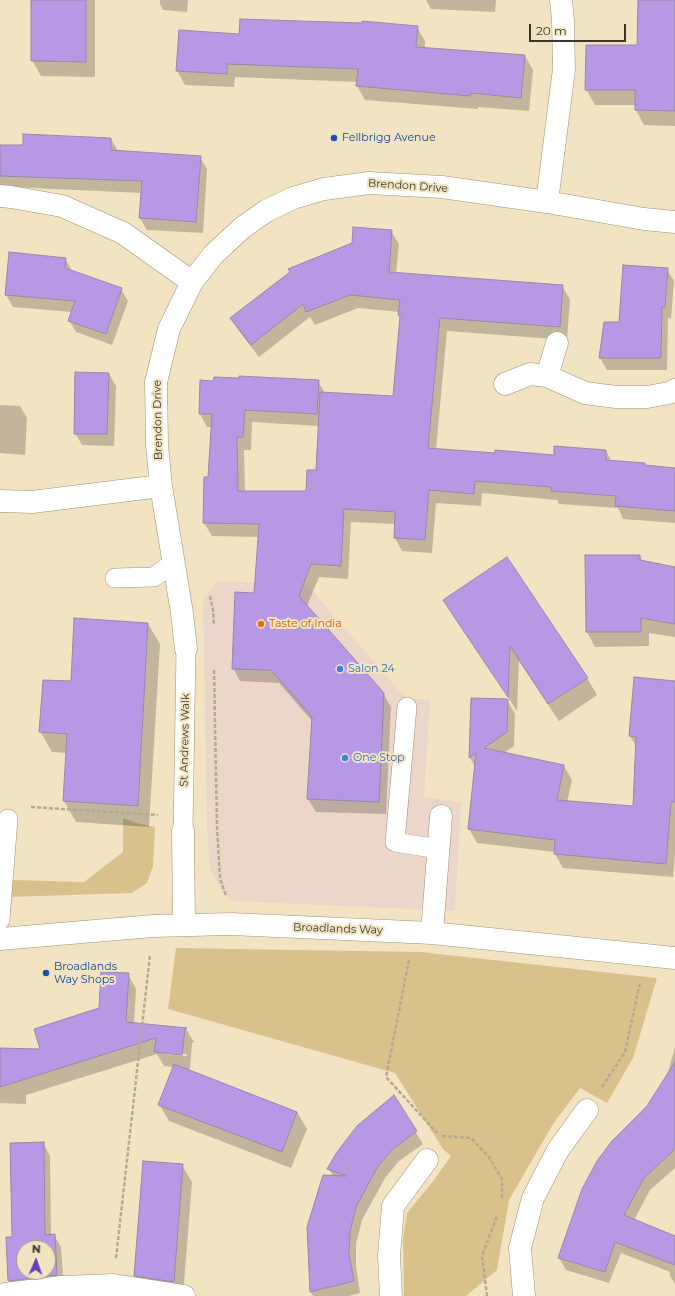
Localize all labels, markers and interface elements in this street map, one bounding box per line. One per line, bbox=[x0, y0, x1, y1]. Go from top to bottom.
scale bar bbox=[531, 16, 628, 42]
text: 20 m bbox=[536, 23, 567, 38]
place label: Fellbrigg Avenue bbox=[342, 131, 436, 145]
marker: Fellbrigg Avenue bbox=[329, 133, 339, 143]
street label: Brendon Drive bbox=[368, 177, 448, 195]
street label: Brendon Drive bbox=[151, 380, 165, 460]
place label: Taste of India bbox=[269, 617, 342, 631]
marker: Taste of India bbox=[256, 619, 266, 629]
place label: Salon 24 bbox=[348, 662, 395, 676]
marker: Salon 24 bbox=[335, 664, 345, 674]
street label: St Andrews Walk bbox=[178, 693, 192, 787]
place label: One Stop bbox=[353, 751, 405, 765]
marker: One Stop bbox=[340, 753, 350, 763]
street label: Broadlands Way bbox=[293, 921, 383, 937]
place label: Broadlands Way Shops bbox=[54, 960, 117, 986]
marker: Broadlands Way Shops bbox=[41, 968, 51, 978]
north arrow bbox=[16, 1240, 56, 1280]
text: N bbox=[32, 1242, 41, 1256]

